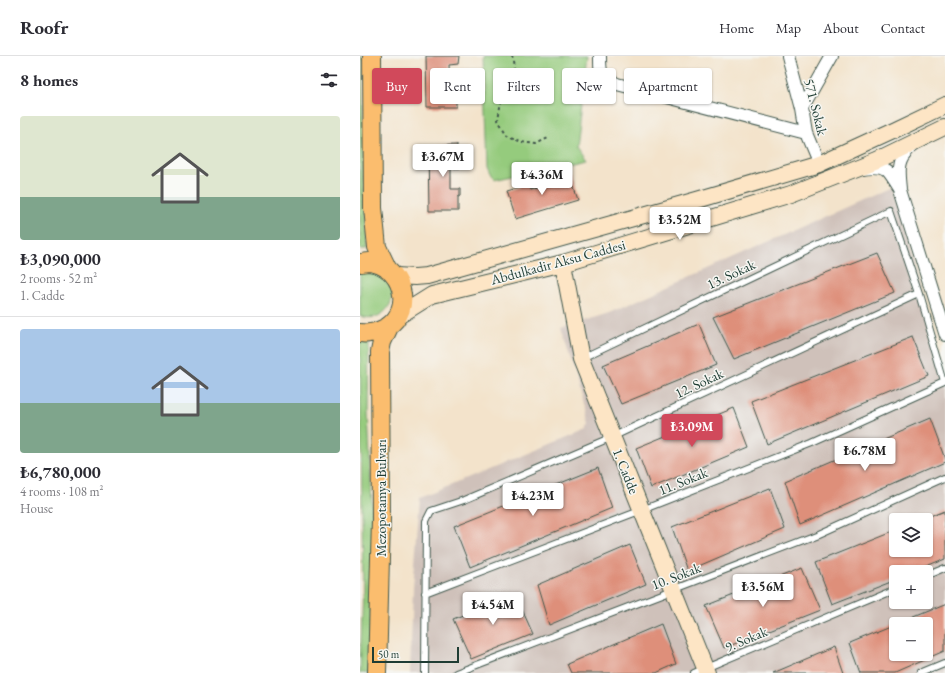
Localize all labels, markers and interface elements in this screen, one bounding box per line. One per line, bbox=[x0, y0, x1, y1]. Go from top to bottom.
text: Roofr bbox=[20, 15, 68, 40]
text: Home bbox=[719, 19, 754, 37]
text: Map bbox=[776, 19, 801, 37]
text: About bbox=[823, 19, 859, 37]
text: Contact bbox=[881, 19, 925, 37]
chip: Buy bbox=[372, 68, 422, 104]
chip: Rent bbox=[430, 68, 485, 104]
chip: Filters bbox=[493, 68, 554, 104]
chip: New bbox=[562, 68, 616, 104]
chip: Apartment bbox=[624, 68, 712, 104]
text: 8 homes bbox=[20, 69, 78, 91]
icon: filters bbox=[318, 69, 340, 91]
street label: 571. Sokak bbox=[800, 77, 832, 138]
icon: home bbox=[144, 142, 216, 214]
pin: ₺3.67M bbox=[410, 144, 476, 178]
text: ₺3.67M bbox=[422, 148, 464, 165]
pin: ₺4.36M bbox=[509, 162, 575, 196]
text: ₺4.36M bbox=[521, 166, 563, 183]
pin: ₺3.52M bbox=[647, 207, 713, 241]
text: ₺3.52M bbox=[659, 211, 701, 228]
street label: Abdulkadir Aksu Caddesi bbox=[488, 235, 628, 289]
text: ₺3,090,000 bbox=[20, 248, 101, 270]
street label: 13. Sokak bbox=[704, 255, 758, 293]
text: 2 rooms · 52 m² bbox=[20, 270, 97, 287]
text: 1. Cadde bbox=[20, 287, 64, 304]
icon: home bbox=[144, 355, 216, 427]
street label: 12. Sokak bbox=[672, 364, 726, 402]
pin: ₺3.09M bbox=[659, 414, 725, 448]
text: ₺3.09M bbox=[671, 418, 713, 435]
pin: ₺6.78M bbox=[832, 438, 898, 472]
street label: Mezopotamya Bulvarı bbox=[372, 439, 390, 557]
text: ₺6.78M bbox=[844, 442, 886, 459]
street label: 1. Cadde bbox=[609, 445, 644, 497]
text: ₺6,780,000 bbox=[20, 461, 101, 483]
street label: 11. Sokak bbox=[656, 463, 711, 499]
text: 4 rooms · 108 m² bbox=[20, 483, 104, 500]
pin: ₺4.23M bbox=[500, 483, 566, 517]
text: ₺4.23M bbox=[512, 487, 554, 504]
text: House bbox=[20, 500, 53, 517]
map controls bbox=[889, 513, 933, 661]
button: layers bbox=[889, 513, 933, 557]
street label: 10. Sokak bbox=[649, 558, 704, 594]
button: + bbox=[889, 565, 933, 609]
pin: ₺3.56M bbox=[730, 574, 796, 608]
text: ₺3.56M bbox=[742, 578, 784, 595]
pin: ₺4.54M bbox=[460, 592, 526, 626]
text: ₺4.54M bbox=[472, 596, 514, 613]
button: − bbox=[889, 617, 933, 661]
street label: 9. Sokak bbox=[722, 622, 770, 656]
scale bar bbox=[372, 645, 459, 664]
text: 50 m bbox=[378, 647, 399, 661]

